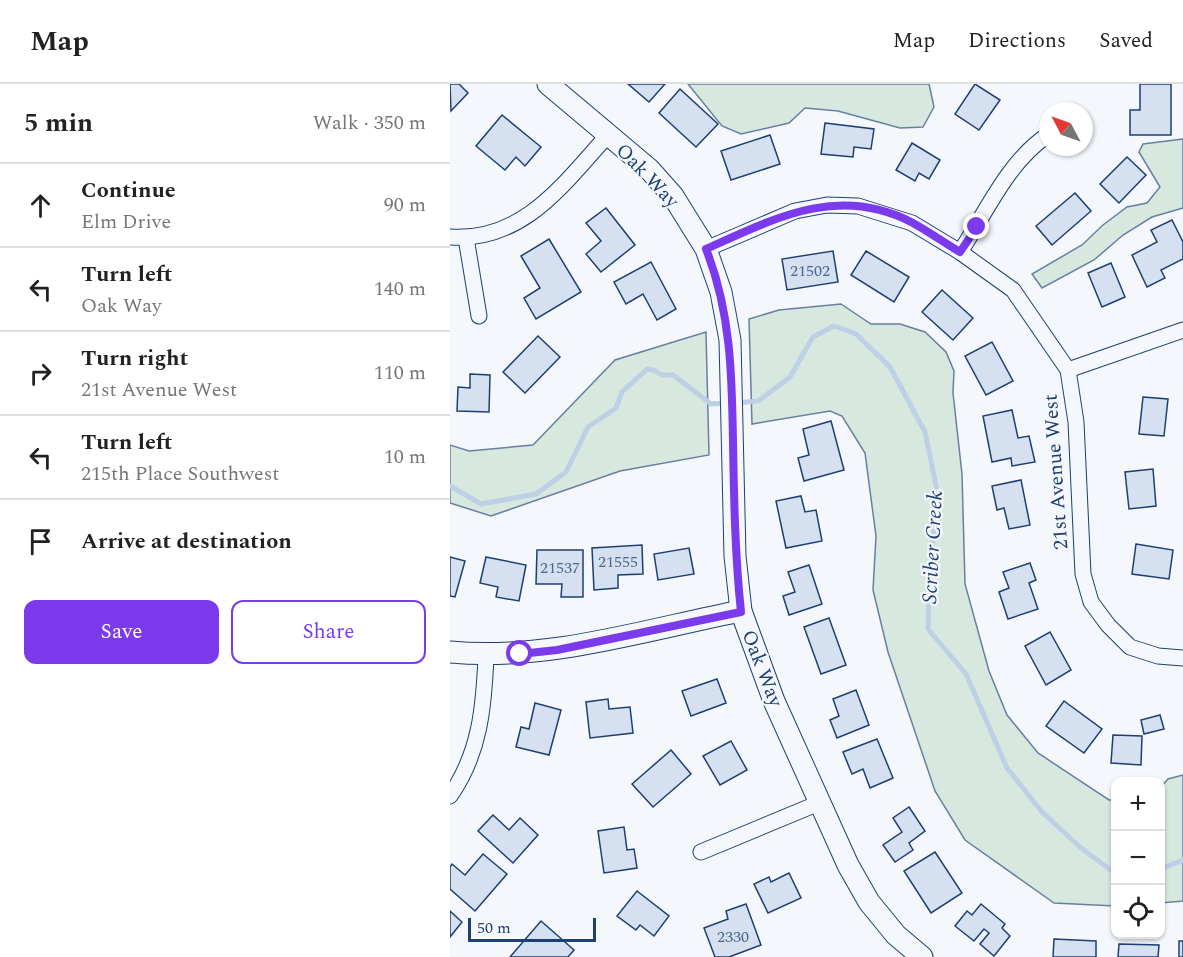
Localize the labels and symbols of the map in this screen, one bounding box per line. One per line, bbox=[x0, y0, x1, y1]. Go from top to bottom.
north arrow bbox=[1039, 102, 1093, 156]
street label: Oak Way bbox=[609, 136, 687, 216]
route end bbox=[963, 213, 989, 239]
house number: 21502 bbox=[790, 259, 830, 283]
street label: 21st Avenue West bbox=[1036, 393, 1076, 551]
water label: Scriber Creek bbox=[914, 489, 952, 604]
house number: 21555 bbox=[598, 550, 638, 574]
house number: 21537 bbox=[540, 556, 580, 580]
street label: Oak Way bbox=[734, 625, 791, 713]
route start bbox=[506, 640, 532, 666]
scale bar bbox=[468, 915, 596, 942]
house number: 2330 bbox=[717, 925, 749, 949]

